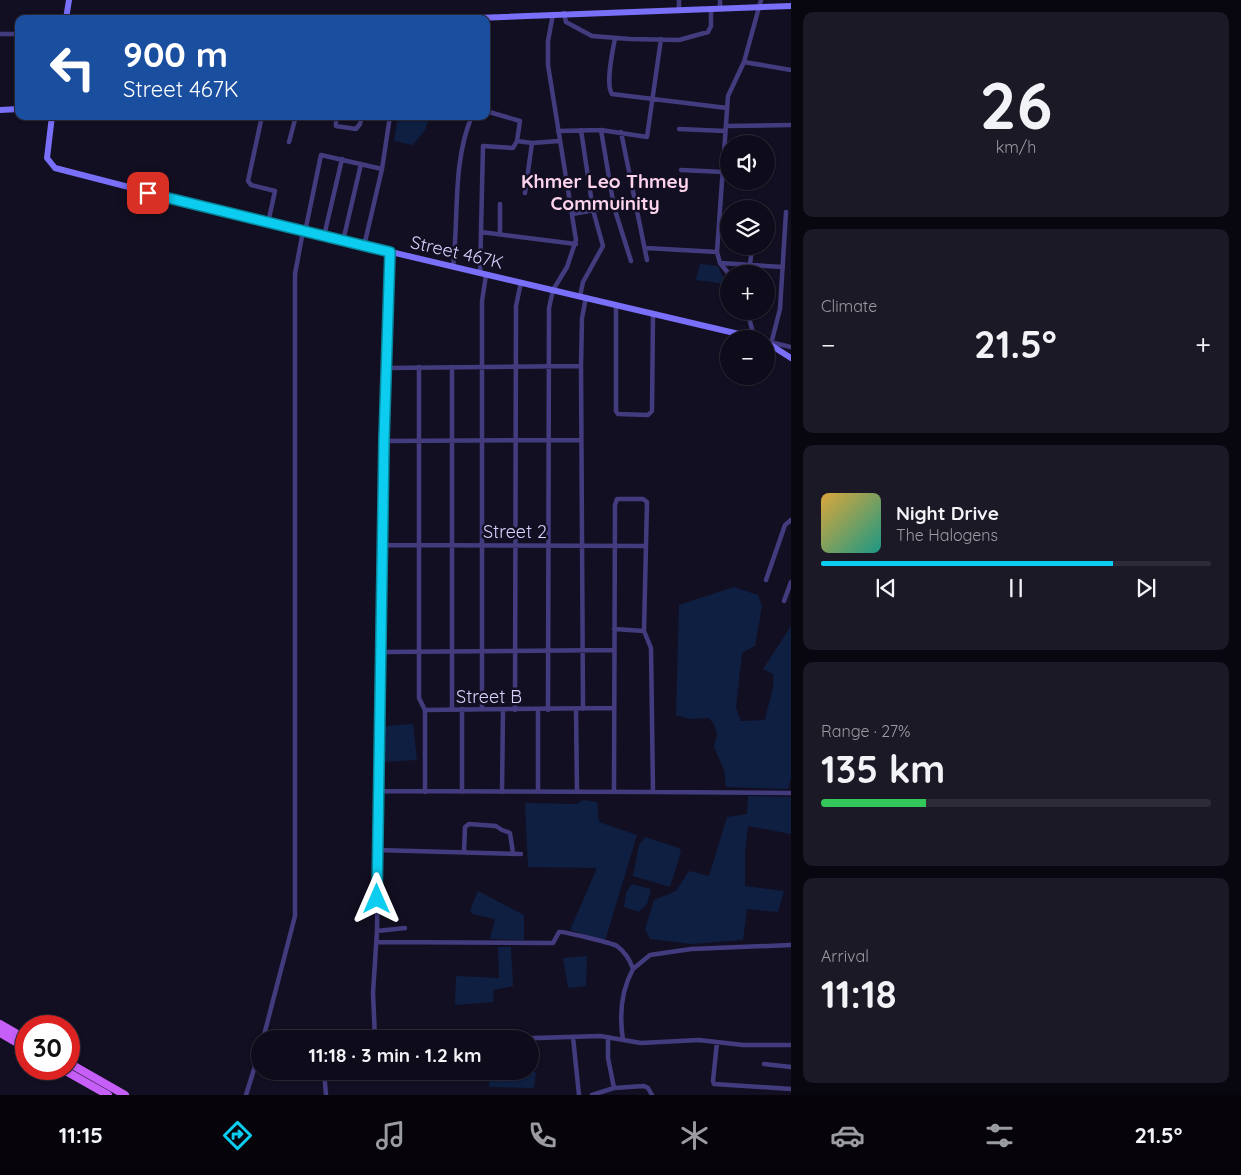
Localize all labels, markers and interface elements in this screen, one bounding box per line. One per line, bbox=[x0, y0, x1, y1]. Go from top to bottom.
text: 900 m bbox=[123, 32, 228, 76]
icon: left bbox=[40, 35, 105, 100]
text: 26 bbox=[980, 64, 1052, 145]
text: Street 467K bbox=[123, 75, 239, 103]
map controls bbox=[720, 135, 775, 385]
button: sound bbox=[720, 135, 775, 190]
text: km/h bbox=[996, 137, 1036, 157]
district label: Khmer Leo Thmey Commuinity bbox=[521, 169, 689, 215]
pin bbox=[127, 172, 169, 214]
icon: arrive bbox=[134, 179, 162, 207]
button: layers bbox=[720, 200, 775, 255]
street label: Street 467K bbox=[408, 230, 506, 274]
button: + bbox=[720, 265, 775, 320]
text: Climate bbox=[821, 296, 877, 316]
text: 21.5° bbox=[974, 320, 1057, 368]
text: − bbox=[821, 327, 836, 362]
text: + bbox=[1195, 327, 1211, 362]
button: − bbox=[720, 330, 775, 385]
text: Night Drive bbox=[896, 501, 999, 525]
street label: Street 2 bbox=[483, 520, 547, 543]
text: The Halogens bbox=[896, 525, 998, 545]
icon: previous bbox=[872, 574, 900, 602]
icon: pause bbox=[1002, 574, 1030, 602]
icon: next bbox=[1132, 574, 1160, 602]
street label: Street B bbox=[456, 685, 522, 708]
text: Range · 27% bbox=[821, 721, 910, 741]
text: 135 km bbox=[821, 745, 945, 793]
position arrow bbox=[350, 872, 402, 924]
text: Arrival bbox=[821, 946, 869, 966]
text: 11:18 bbox=[821, 970, 897, 1018]
speed limit sign: 30 bbox=[15, 1015, 80, 1080]
text: 11:18 · 3 min · 1.2 km bbox=[309, 1043, 481, 1067]
icon: directions bbox=[220, 1118, 255, 1153]
icon: music bbox=[373, 1118, 408, 1153]
icon: phone bbox=[525, 1118, 560, 1153]
icon: climate bbox=[677, 1118, 712, 1153]
icon: car bbox=[830, 1118, 865, 1153]
icon: filters bbox=[982, 1118, 1017, 1153]
text: 11:15 bbox=[59, 1121, 103, 1149]
text: 21.5° bbox=[1134, 1121, 1182, 1149]

